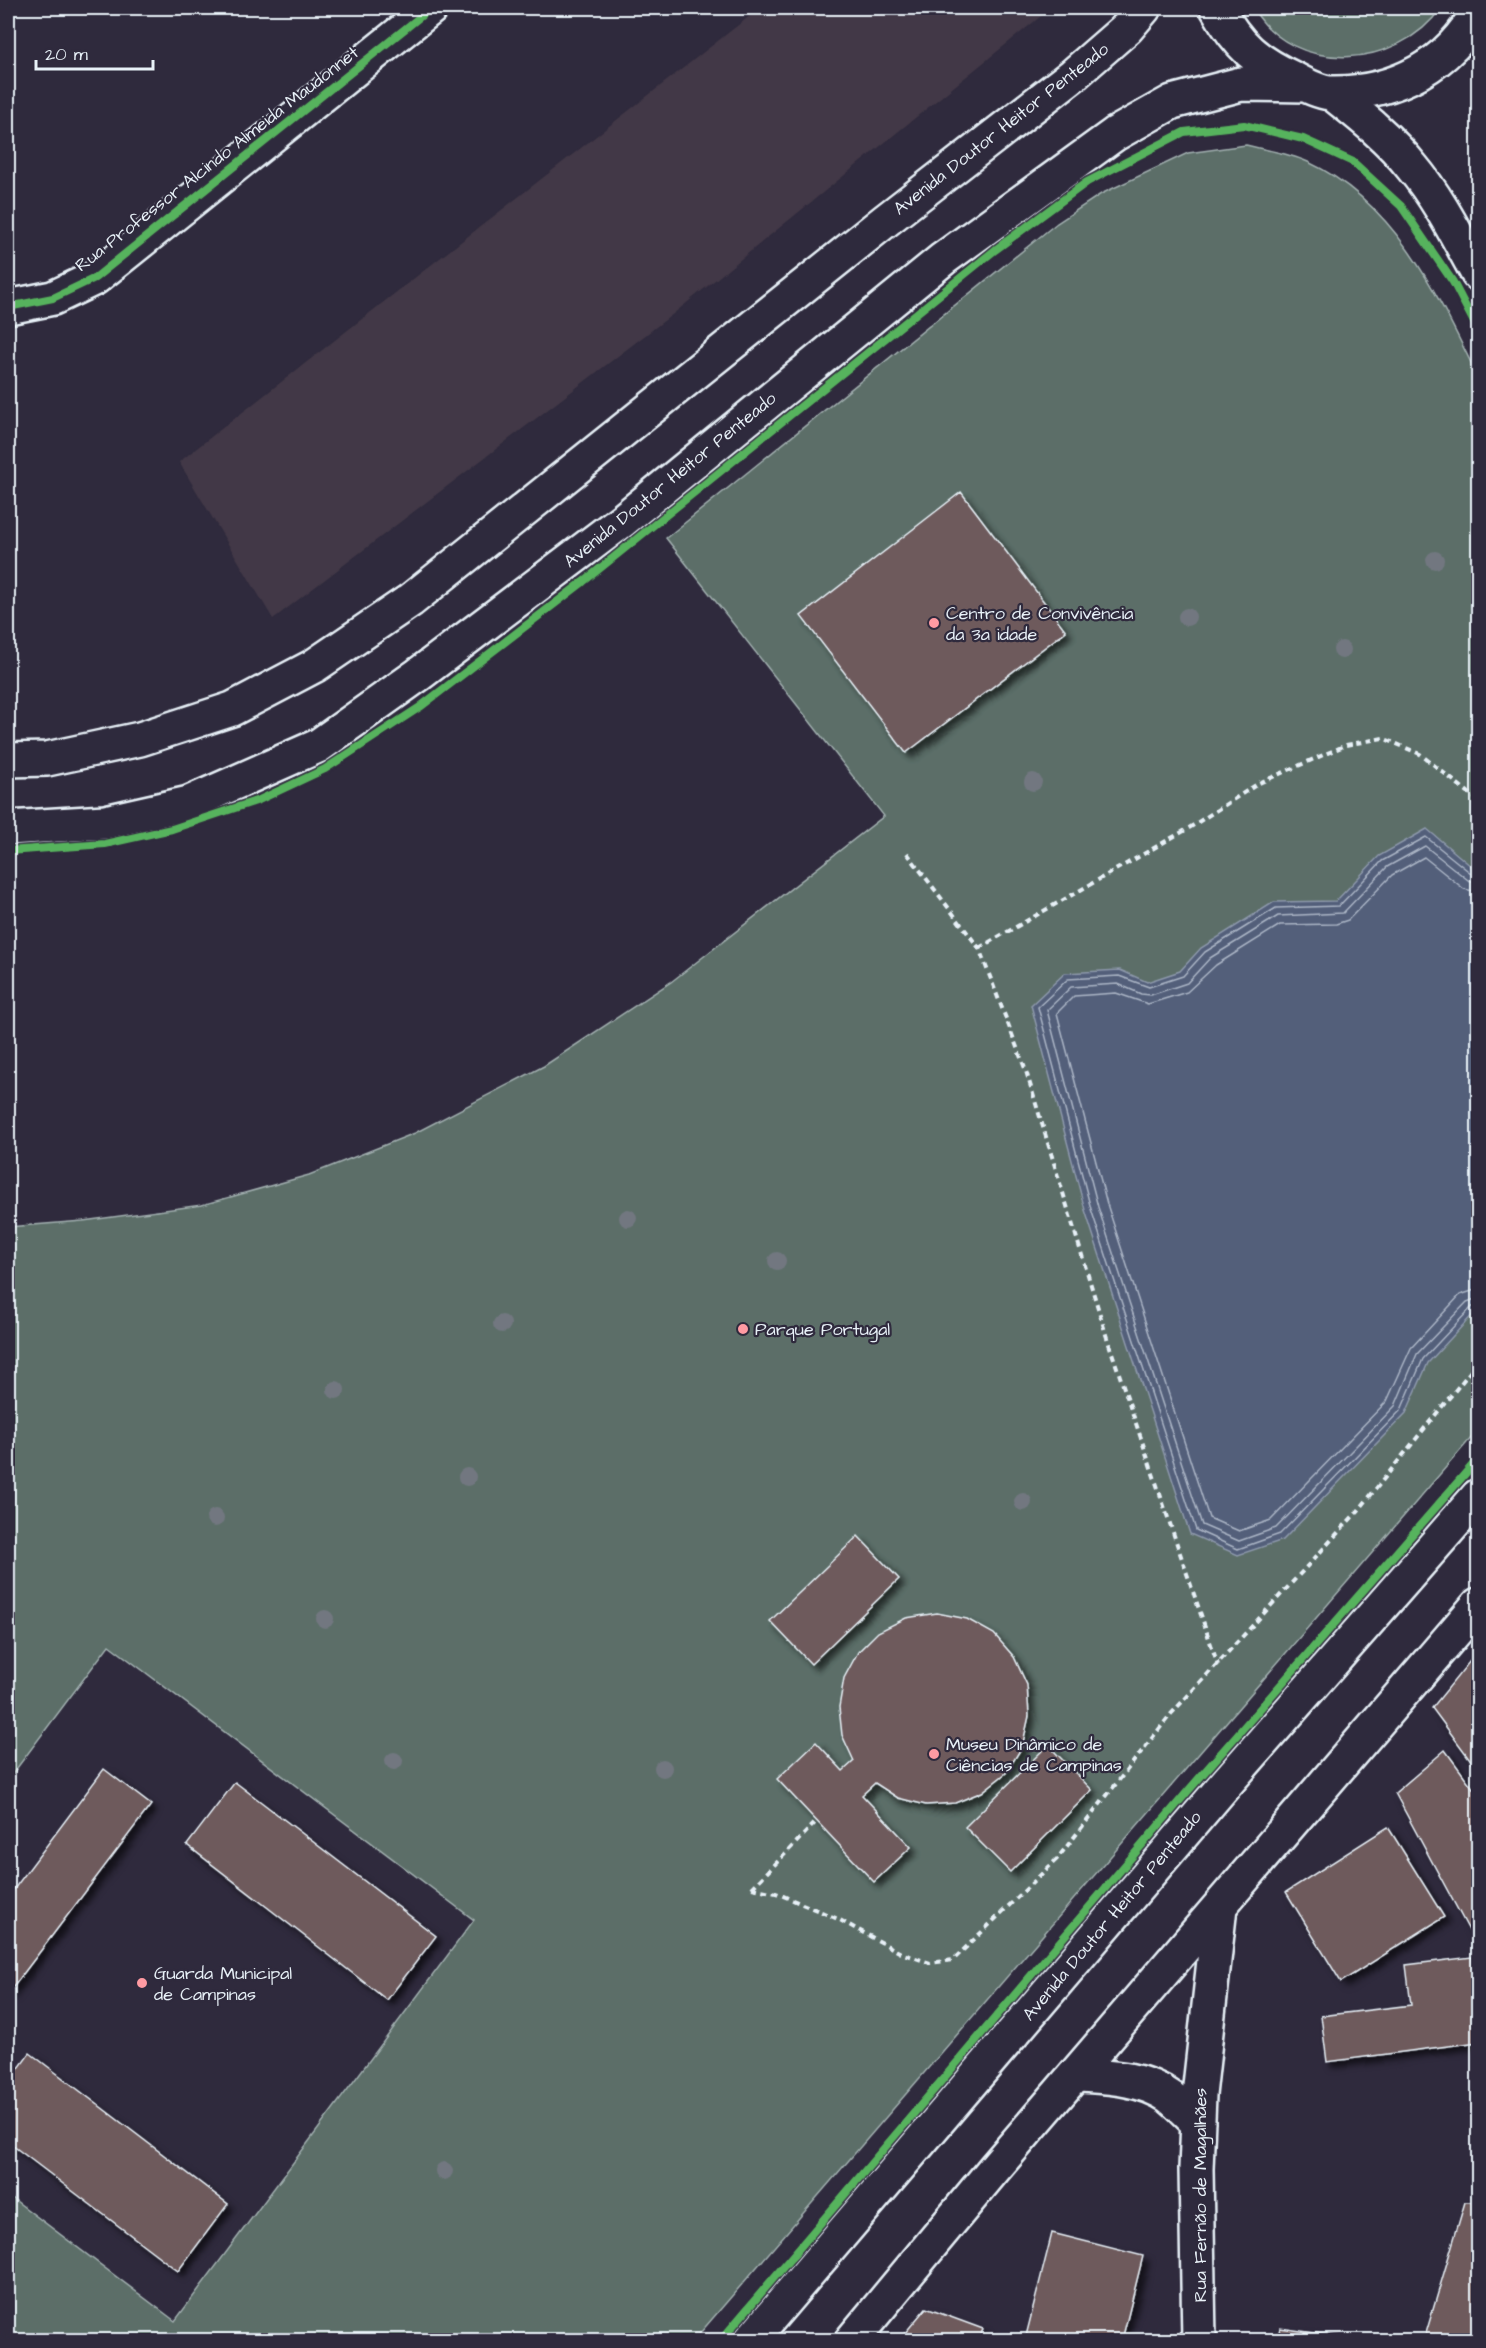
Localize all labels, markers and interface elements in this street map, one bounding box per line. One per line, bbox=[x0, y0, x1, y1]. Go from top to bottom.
scale bar bbox=[36, 33, 153, 71]
street label: Avenida Doutor Heitor Penteado bbox=[888, 37, 1114, 221]
street label: Rua Professor Alcindo Almeida Maudonnet bbox=[70, 40, 365, 278]
text: 20 m bbox=[45, 42, 88, 67]
street label: Avenida Doutor Heitor Penteado bbox=[558, 386, 782, 574]
place label: Centro de Convivência da 3a idade bbox=[946, 601, 1133, 647]
marker: Centro de Convivência da 3a idade bbox=[927, 616, 941, 630]
place label: Parque Portugal bbox=[755, 1317, 890, 1343]
marker: Parque Portugal bbox=[736, 1322, 750, 1336]
place label: Museu Dinâmico de Ciências de Campinas bbox=[946, 1732, 1122, 1778]
marker: Museu Dinâmico de Ciências de Campinas bbox=[927, 1747, 941, 1761]
street label: Avenida Doutor Heitor Penteado bbox=[1017, 1806, 1207, 2026]
place label: Guarda Municipal de Campinas bbox=[154, 1961, 292, 2007]
marker: Guarda Municipal de Campinas bbox=[135, 1976, 149, 1990]
street label: Rua Fernão de Magalhães bbox=[1188, 2088, 1214, 2302]

